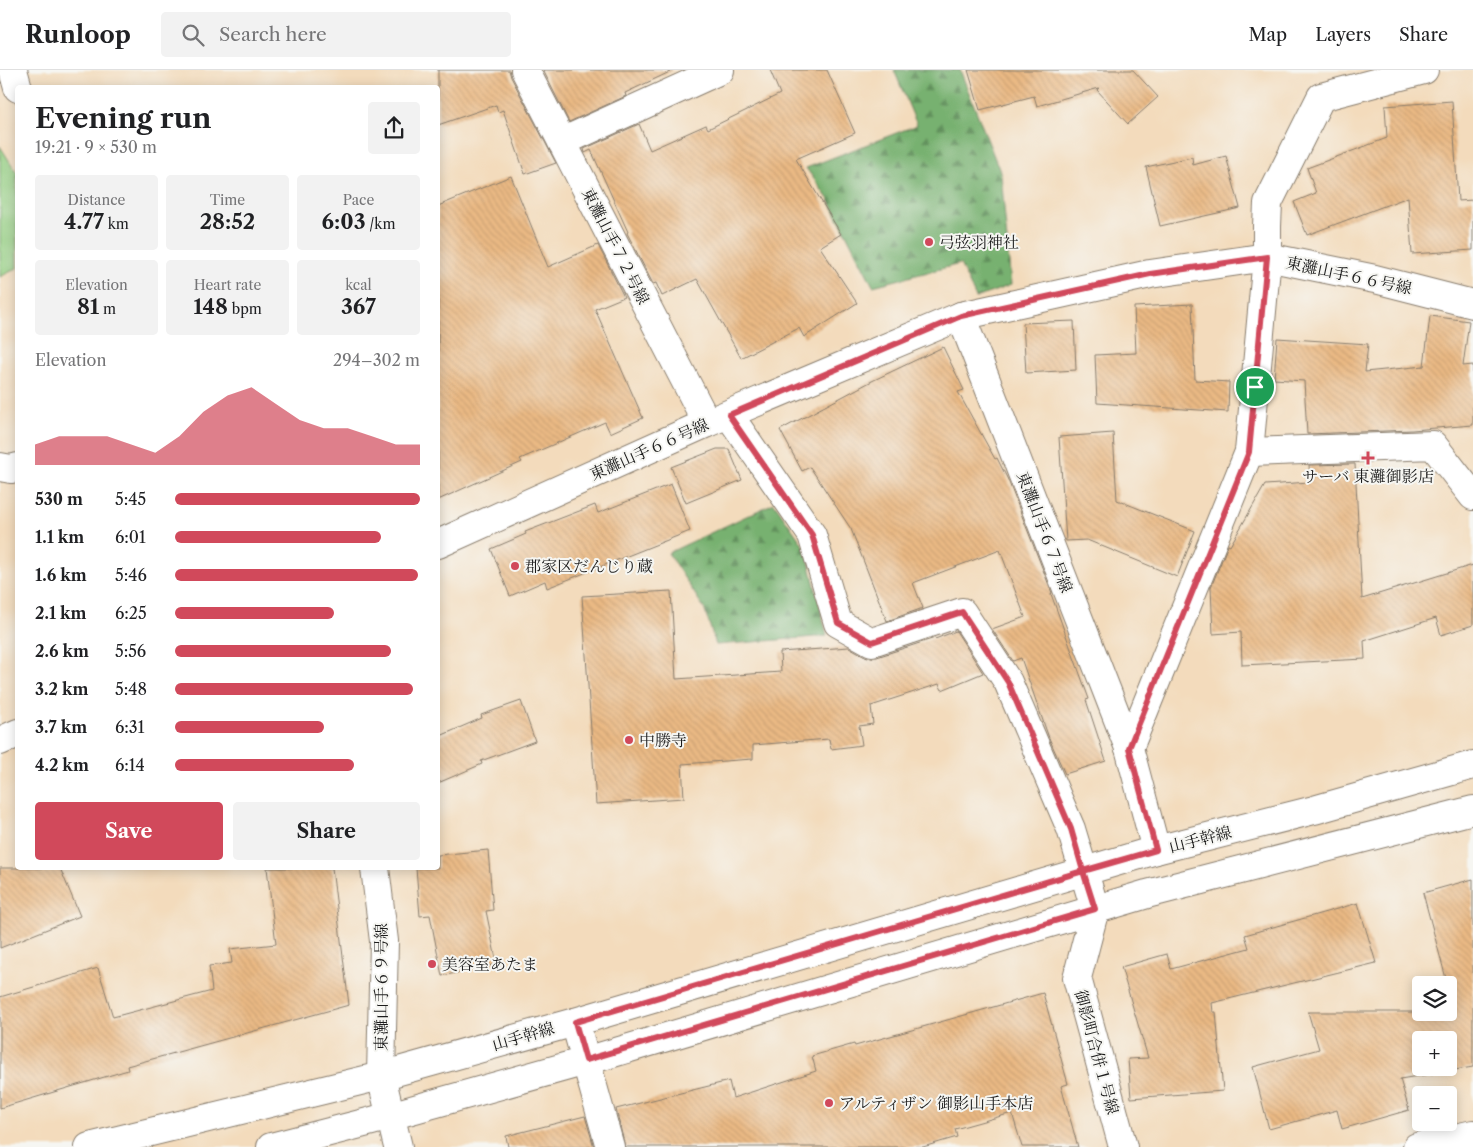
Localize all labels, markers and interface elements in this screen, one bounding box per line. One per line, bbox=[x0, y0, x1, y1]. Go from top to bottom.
search box bbox=[161, 12, 511, 57]
text: Runloop bbox=[25, 20, 131, 49]
icon: search bbox=[179, 21, 207, 49]
text: Search here bbox=[219, 23, 327, 46]
text: Map bbox=[1249, 24, 1287, 46]
text: Layers bbox=[1315, 24, 1371, 46]
text: Share bbox=[1399, 24, 1448, 46]
text: Evening run bbox=[35, 101, 211, 135]
button: share bbox=[368, 102, 420, 154]
text: 19:21 · 9 × 530 m bbox=[35, 137, 157, 157]
street label: 東灘山手７２号線 bbox=[578, 184, 654, 308]
text: Distance bbox=[68, 191, 125, 209]
text: Time bbox=[210, 191, 245, 209]
text: Pace bbox=[343, 191, 374, 209]
text: 4.77 bbox=[64, 209, 104, 234]
text: 28:52 bbox=[200, 209, 255, 234]
text: 6:03 bbox=[322, 209, 366, 234]
text: km bbox=[104, 215, 129, 233]
text: /km bbox=[366, 215, 395, 233]
place label: 弓弦羽神社 bbox=[939, 232, 1019, 252]
marker: 弓弦羽神社 bbox=[923, 236, 935, 248]
street label: 東灘山手６６号線 bbox=[1284, 252, 1414, 298]
text: Elevation bbox=[65, 276, 128, 294]
text: Heart rate bbox=[194, 276, 261, 294]
text: kcal bbox=[345, 276, 372, 294]
text: 81 bbox=[77, 294, 99, 319]
text: 148 bbox=[193, 294, 228, 319]
text: 367 bbox=[341, 294, 376, 319]
text: m bbox=[99, 300, 116, 318]
text: bpm bbox=[228, 300, 262, 318]
text: Elevation bbox=[35, 350, 106, 370]
text: 294–302 m bbox=[333, 350, 420, 370]
pin bbox=[1234, 366, 1276, 408]
icon: arrive bbox=[1241, 373, 1269, 401]
street label: 東灘山手６６号線 bbox=[586, 414, 712, 484]
marker: サーバ 東灘御影店 bbox=[1362, 452, 1374, 464]
place label: サーバ 東灘御影店 bbox=[1302, 466, 1434, 486]
street label: 東灘山手６７号線 bbox=[1013, 469, 1077, 595]
text: 530 m bbox=[35, 489, 83, 509]
text: 5:45 bbox=[115, 489, 146, 509]
text: 1.1 km bbox=[35, 527, 84, 547]
text: 6:01 bbox=[115, 527, 146, 547]
place label: 郡家区だんじり蔵 bbox=[525, 556, 653, 576]
marker: 郡家区だんじり蔵 bbox=[509, 560, 521, 572]
text: 1.6 km bbox=[35, 565, 87, 585]
text: 5:46 bbox=[115, 565, 147, 585]
text: 2.1 km bbox=[35, 603, 87, 623]
text: 6:25 bbox=[115, 603, 147, 623]
text: 2.6 km bbox=[35, 641, 89, 661]
text: 5:56 bbox=[115, 641, 146, 661]
text: 3.2 km bbox=[35, 679, 88, 699]
text: 5:48 bbox=[115, 679, 147, 699]
text: 3.7 km bbox=[35, 717, 87, 737]
text: 6:31 bbox=[115, 717, 144, 737]
place label: 中勝寺 bbox=[639, 730, 687, 750]
marker: 中勝寺 bbox=[623, 734, 635, 746]
text: 4.2 km bbox=[35, 755, 89, 775]
text: 6:14 bbox=[115, 755, 145, 775]
button: Save bbox=[35, 802, 223, 860]
button: Share bbox=[233, 802, 420, 860]
street label: 山手幹線 bbox=[1167, 822, 1233, 856]
street label: 東灘山手６９号線 bbox=[371, 923, 391, 1051]
place label: 美容室あたま bbox=[442, 954, 538, 974]
marker: 美容室あたま bbox=[426, 958, 438, 970]
map controls bbox=[1412, 976, 1457, 1131]
button: layers bbox=[1412, 976, 1457, 1021]
street label: 御影町合併１号線 bbox=[1071, 988, 1123, 1116]
street label: 山手幹線 bbox=[489, 1018, 557, 1054]
button: + bbox=[1412, 1031, 1457, 1076]
button: − bbox=[1412, 1086, 1457, 1131]
place label: アルティザン 御影山手本店 bbox=[839, 1093, 1033, 1113]
marker: アルティザン 御影山手本店 bbox=[823, 1097, 835, 1109]

